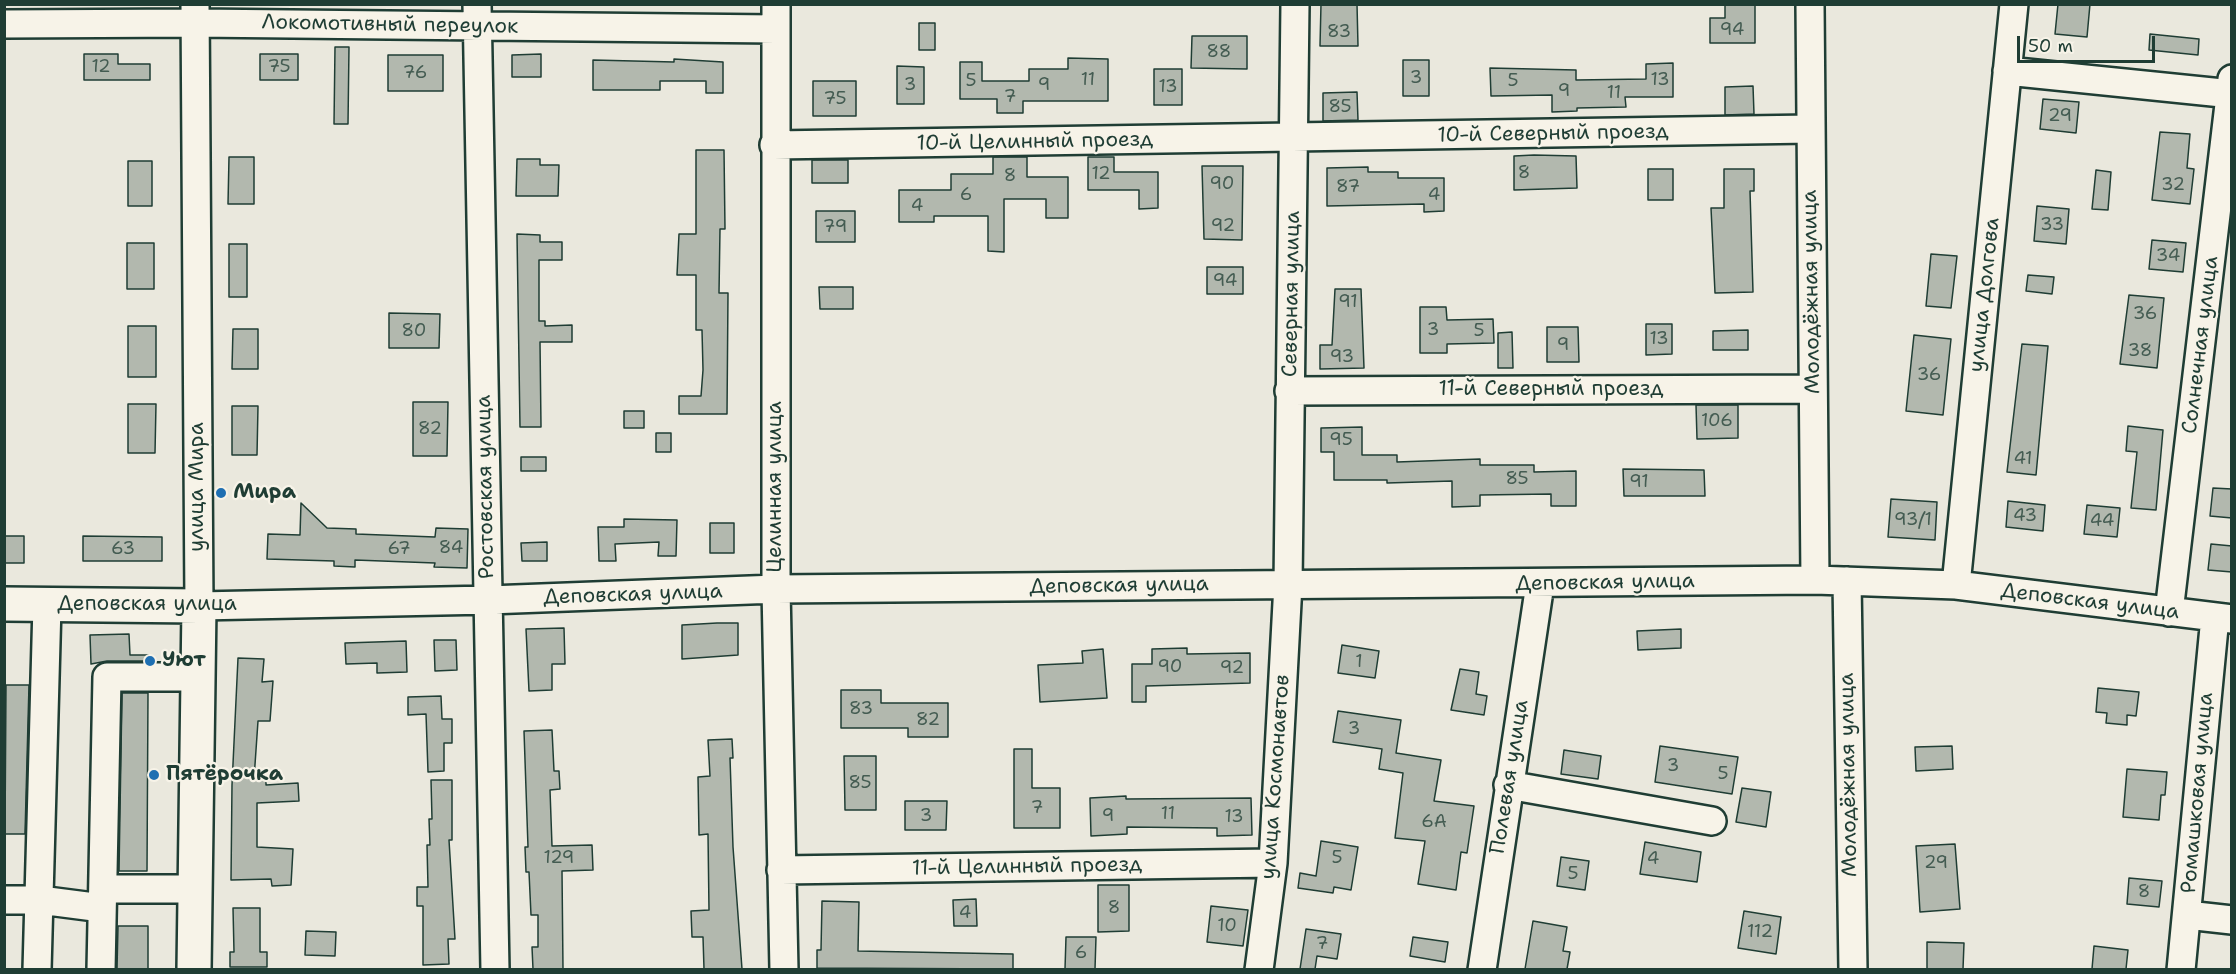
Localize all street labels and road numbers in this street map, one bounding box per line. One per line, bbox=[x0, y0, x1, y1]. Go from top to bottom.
street label: Локомотивный переулок bbox=[261, 10, 519, 40]
street label: 10-й Северный проезд bbox=[1437, 119, 1669, 149]
street label: 10-й Целинный проезд bbox=[916, 127, 1154, 157]
street label: Молодёжная улица bbox=[1798, 190, 1826, 394]
street label: Северная улица bbox=[1278, 211, 1306, 377]
street label: улица Долгова bbox=[1964, 216, 2006, 374]
street label: Солнечная улица bbox=[2178, 255, 2224, 435]
street label: 11-й Северный проезд bbox=[1438, 377, 1664, 403]
street label: Ростовская улица bbox=[472, 395, 500, 579]
street label: Целинная улица bbox=[763, 401, 789, 573]
street label: улица Мира bbox=[185, 422, 211, 552]
street label: Деповская улица bbox=[1515, 569, 1695, 597]
street label: Деповская улица bbox=[1029, 572, 1209, 600]
street label: Деповская улица bbox=[543, 579, 723, 611]
street label: Деповская улица bbox=[1999, 579, 2181, 625]
street label: Деповская улица bbox=[57, 592, 237, 618]
street label: Молодёжная улица bbox=[1835, 673, 1863, 877]
street label: улица Космонавтов bbox=[1256, 674, 1296, 880]
street label: Ромашковая улица bbox=[2177, 691, 2219, 895]
street label: Полевая улица bbox=[1485, 698, 1535, 856]
street label: 11-й Целинный проезд bbox=[912, 852, 1142, 882]

